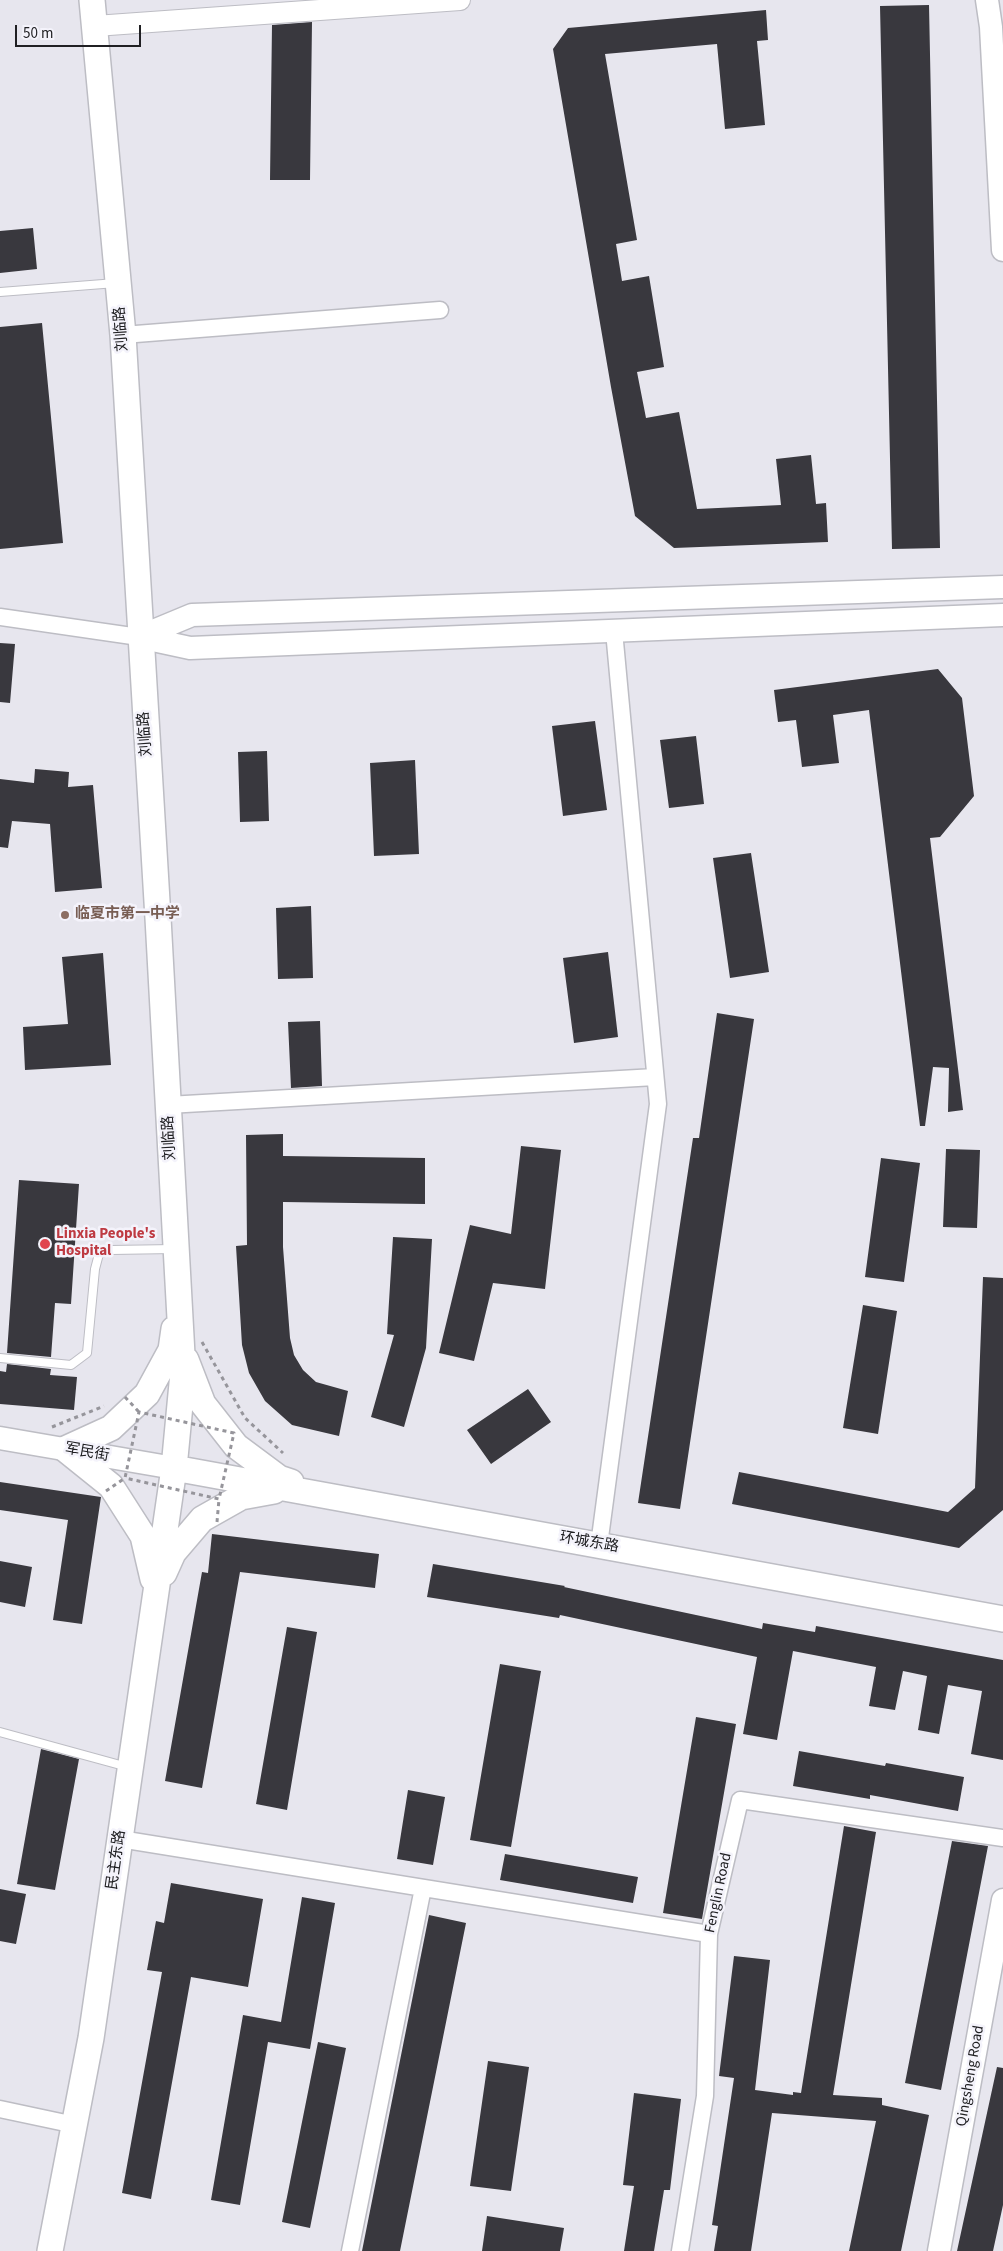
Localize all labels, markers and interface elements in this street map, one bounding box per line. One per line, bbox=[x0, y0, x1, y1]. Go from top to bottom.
scale bar bbox=[18, 15, 144, 47]
text: 50 m bbox=[23, 23, 53, 44]
street label: 刘临路 bbox=[111, 306, 133, 352]
street label: 刘临路 bbox=[135, 711, 157, 757]
place label: 临夏市第一中学 bbox=[75, 906, 180, 924]
marker: 临夏市第一中学 bbox=[59, 909, 71, 921]
street label: 刘临路 bbox=[160, 1115, 180, 1161]
place label: Linxia People's Hospital bbox=[56, 1226, 155, 1261]
marker: Linxia People's Hospital bbox=[38, 1237, 52, 1251]
street label: 军民街 bbox=[63, 1440, 111, 1466]
street label: 环城东路 bbox=[558, 1529, 620, 1557]
street label: 民主东路 bbox=[104, 1829, 130, 1891]
street label: Fenglin Road bbox=[702, 1851, 736, 1935]
street label: Qingsheng Road bbox=[953, 2024, 989, 2128]

